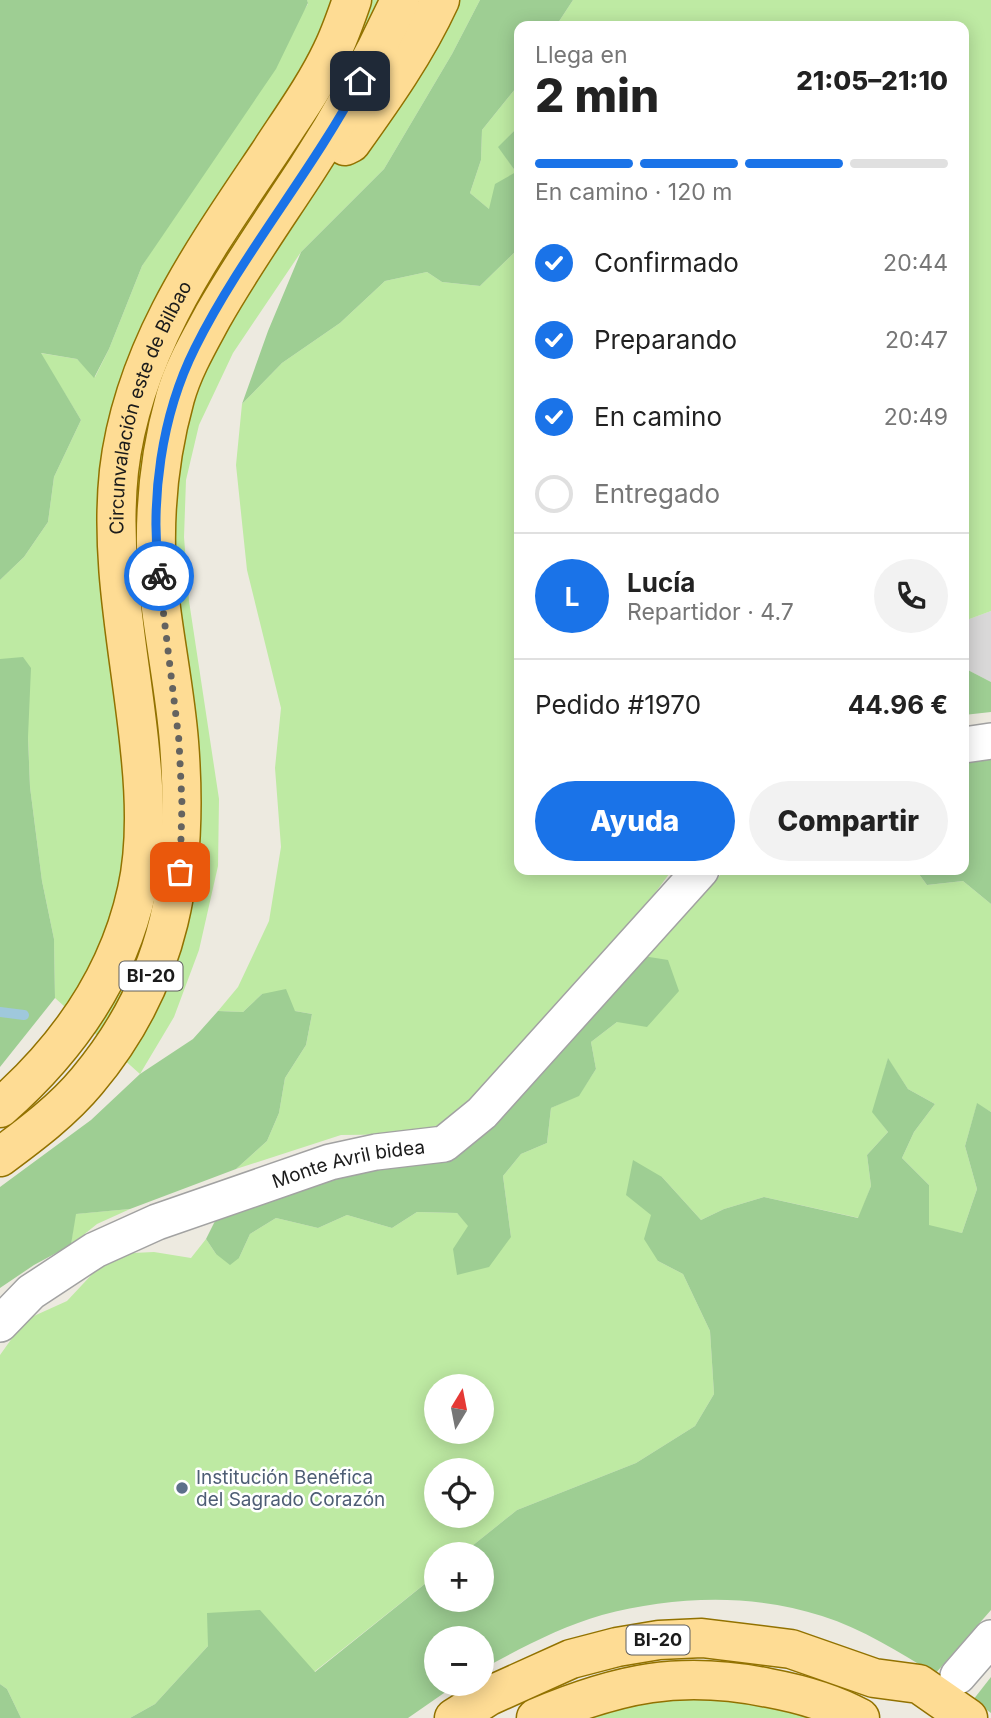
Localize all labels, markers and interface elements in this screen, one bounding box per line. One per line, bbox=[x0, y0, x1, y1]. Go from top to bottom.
text: Llega en bbox=[535, 41, 627, 69]
pin bbox=[330, 51, 390, 111]
icon: home bbox=[341, 62, 379, 100]
text: 21:05–21:10 bbox=[796, 65, 948, 96]
text: 2 min bbox=[535, 67, 659, 123]
text: En camino · 120 m bbox=[535, 178, 732, 206]
icon: check bbox=[535, 244, 573, 282]
text: Confirmado bbox=[594, 247, 739, 278]
text: 20:44 bbox=[883, 249, 948, 277]
street label: Circunvalación este de Bilbao bbox=[105, 277, 197, 535]
icon: check bbox=[535, 321, 573, 359]
text: Preparando bbox=[594, 324, 737, 355]
text: 20:47 bbox=[885, 326, 948, 354]
icon: check bbox=[535, 398, 573, 436]
text: En camino bbox=[594, 401, 722, 432]
text: 20:49 bbox=[884, 403, 948, 431]
text: Entregado bbox=[594, 478, 720, 509]
courier bbox=[124, 541, 194, 611]
icon: bike bbox=[140, 557, 178, 595]
button: phone bbox=[874, 559, 948, 633]
text: Lucía bbox=[627, 567, 695, 598]
text: L bbox=[565, 581, 579, 612]
text: Repartidor · 4.7 bbox=[627, 598, 794, 626]
text: Pedido #1970 bbox=[535, 689, 701, 720]
text: 44.96 € bbox=[848, 689, 948, 720]
button: Ayuda bbox=[535, 781, 735, 861]
button: Compartir bbox=[749, 781, 948, 861]
pin bbox=[150, 842, 210, 902]
icon: bag bbox=[161, 853, 199, 891]
road number: BI-20 bbox=[120, 961, 182, 990]
street label: Monte Avril bidea bbox=[269, 1135, 426, 1193]
north arrow bbox=[424, 1374, 494, 1444]
map controls bbox=[424, 1374, 494, 1696]
button: locate bbox=[424, 1458, 494, 1528]
place label: Institución Benéfica del Sagrado Corazón bbox=[196, 1466, 385, 1511]
marker: Institución Benéfica del Sagrado Corazón bbox=[174, 1480, 190, 1496]
button: + bbox=[424, 1542, 494, 1612]
road number: BI-20 bbox=[626, 1625, 690, 1654]
button: − bbox=[424, 1626, 494, 1696]

